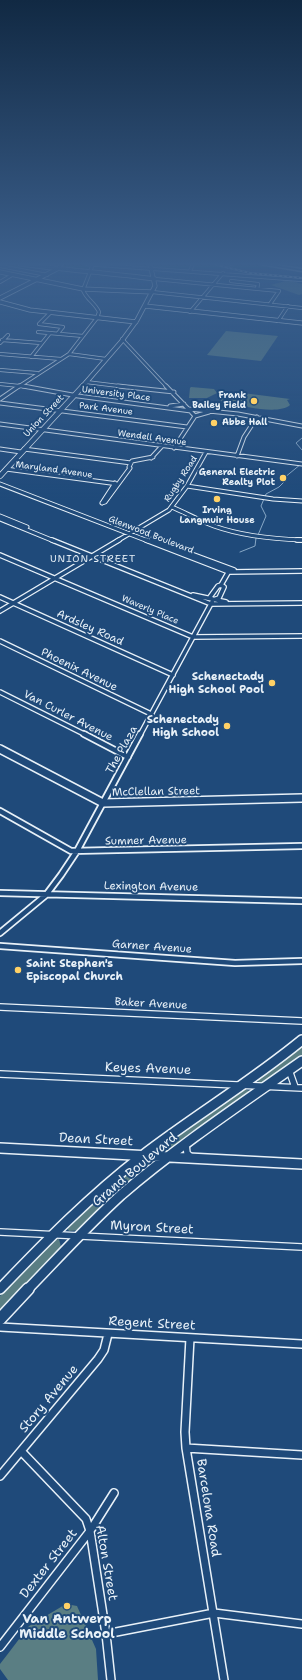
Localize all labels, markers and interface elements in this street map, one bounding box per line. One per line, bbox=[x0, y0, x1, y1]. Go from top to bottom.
street label: University Place bbox=[81, 384, 151, 404]
place label: Frank Bailey Field bbox=[192, 391, 246, 412]
street label: Union Street bbox=[22, 392, 66, 440]
marker: Frank Bailey Field bbox=[249, 396, 259, 406]
street label: Park Avenue bbox=[78, 400, 134, 418]
marker: Abbe Hall bbox=[209, 418, 219, 428]
place label: Abbe Hall bbox=[222, 418, 267, 428]
street label: Wendell Avenue bbox=[117, 428, 187, 448]
street label: Rugby Road bbox=[162, 454, 200, 504]
street label: Maryland Avenue bbox=[15, 459, 93, 481]
place label: General Electric Realty Plot bbox=[199, 468, 275, 489]
marker: General Electric Realty Plot bbox=[278, 473, 288, 483]
marker: Irving Langmuir House bbox=[212, 494, 222, 504]
place label: Irving Langmuir House bbox=[179, 506, 255, 527]
street label: Glenwood Boulevard bbox=[107, 514, 195, 556]
district label: UNION STREET bbox=[50, 553, 136, 565]
street label: Waverly Place bbox=[120, 593, 180, 627]
street label: Ardsley Road bbox=[55, 607, 125, 649]
street label: Phoenix Avenue bbox=[39, 646, 119, 694]
place label: Schenectady High School Pool bbox=[169, 670, 264, 696]
marker: Schenectady High School Pool bbox=[267, 678, 277, 688]
street label: Van Curler Avenue bbox=[21, 688, 115, 744]
place label: Schenectady High School bbox=[147, 713, 219, 739]
marker: Schenectady High School bbox=[222, 721, 232, 731]
street label: The Plaza bbox=[103, 724, 141, 776]
street label: McClellan Street bbox=[112, 785, 200, 799]
street label: Sumner Avenue bbox=[105, 834, 187, 848]
street label: Lexington Avenue bbox=[104, 880, 198, 894]
street label: Garner Avenue bbox=[112, 938, 192, 956]
place label: Saint Stephen's Episcopal Church bbox=[26, 957, 123, 983]
marker: Saint Stephen's Episcopal Church bbox=[13, 965, 23, 975]
street label: Baker Avenue bbox=[114, 996, 188, 1012]
street label: Keyes Avenue bbox=[105, 1060, 191, 1078]
street label: Dean Street bbox=[58, 1130, 134, 1150]
street label: Grand Boulevard bbox=[89, 1130, 181, 1210]
street label: Myron Street bbox=[110, 1218, 194, 1238]
street label: Regent Street bbox=[108, 1314, 196, 1334]
street label: Story Avenue bbox=[16, 1362, 82, 1436]
street label: Barcelona Road bbox=[193, 1458, 223, 1558]
street label: Alton Street bbox=[92, 1524, 120, 1602]
street label: Dexter Street bbox=[17, 1526, 81, 1602]
marker: Van Antwerp Middle School bbox=[62, 1601, 72, 1611]
place label: Van Antwerp Middle School bbox=[19, 1612, 115, 1643]

